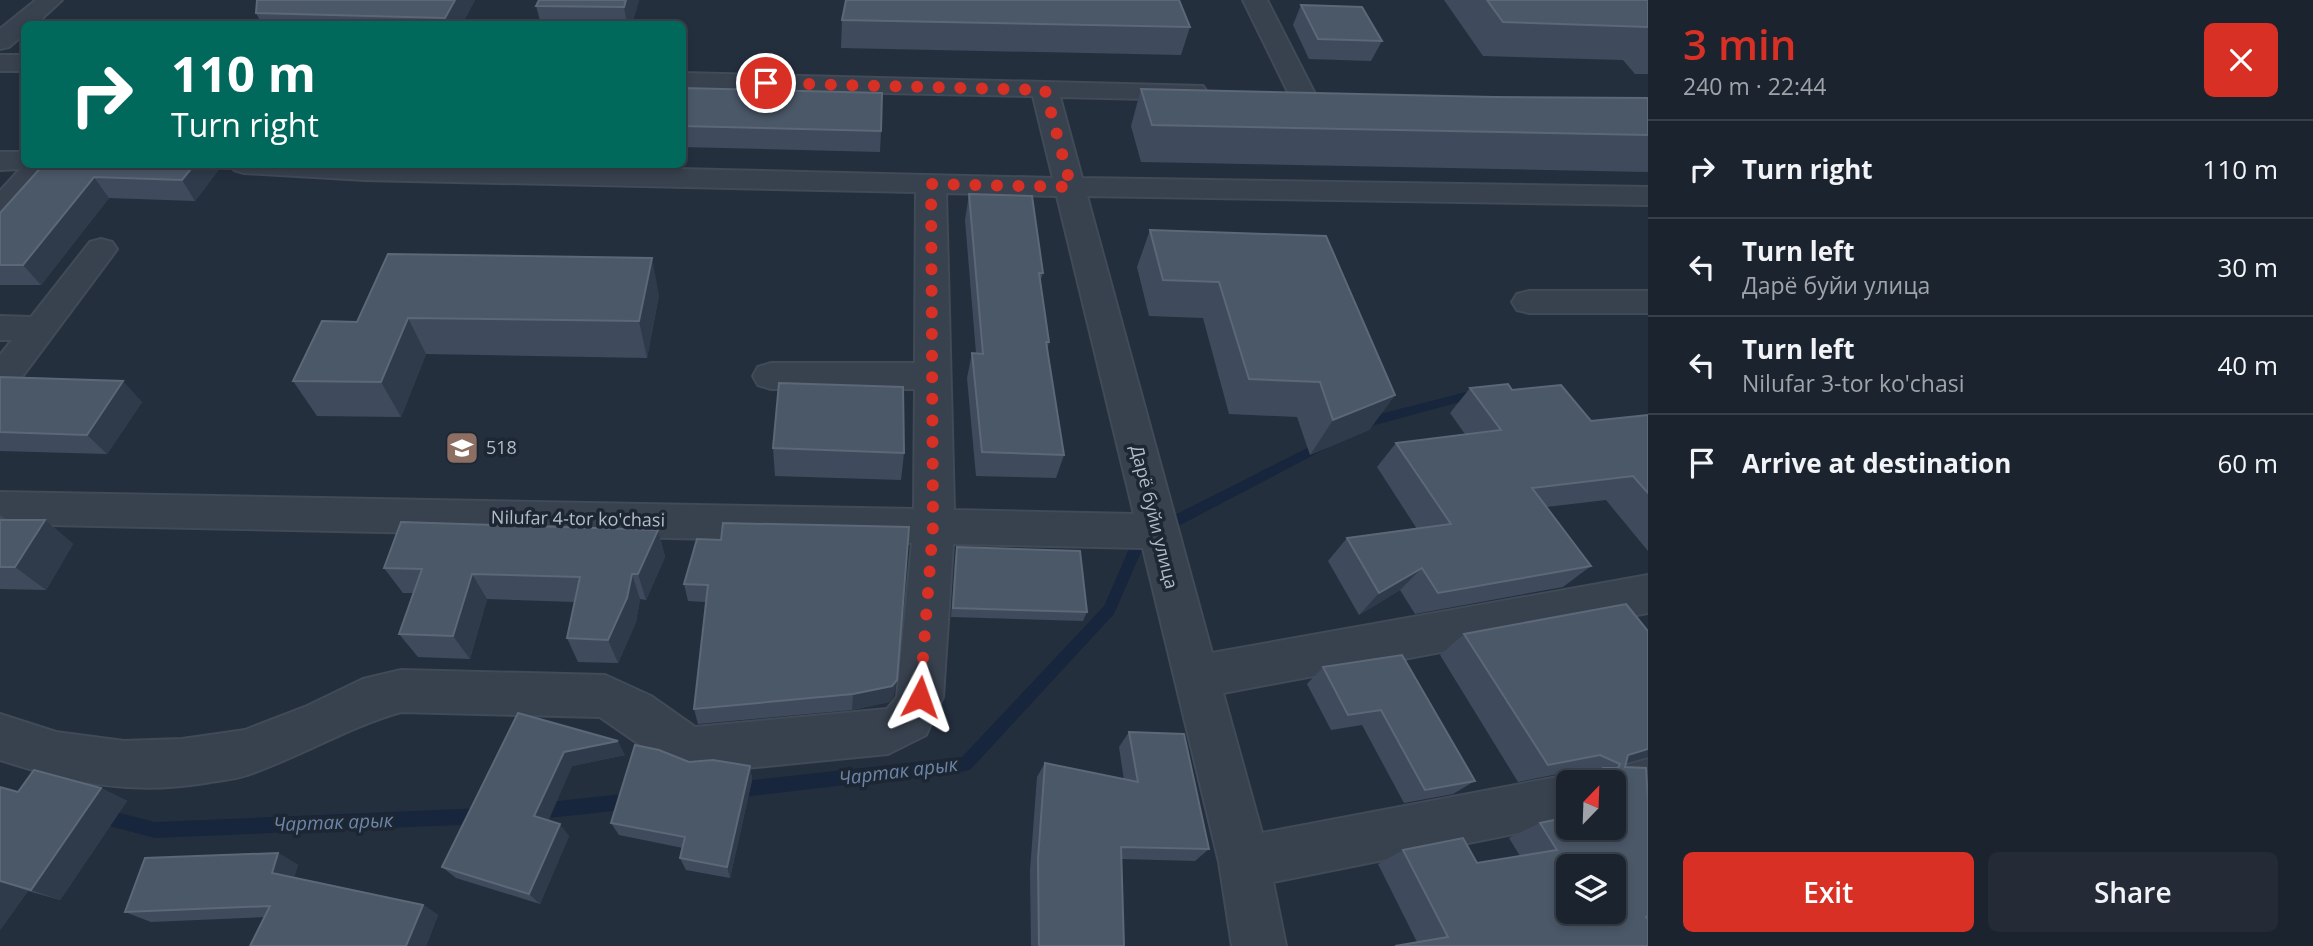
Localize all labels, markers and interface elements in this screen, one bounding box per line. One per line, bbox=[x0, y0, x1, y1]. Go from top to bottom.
text: 3 min bbox=[1683, 15, 1796, 72]
button: close bbox=[2204, 23, 2278, 97]
text: 110 m bbox=[171, 40, 316, 106]
icon: right bbox=[56, 49, 147, 140]
pin bbox=[736, 53, 796, 113]
icon: arrive bbox=[747, 64, 785, 102]
text: 240 m · 22:44 bbox=[1683, 70, 1826, 102]
text: Turn right bbox=[171, 103, 319, 146]
icon: right bbox=[1683, 150, 1721, 188]
text: Turn right bbox=[1742, 151, 1873, 187]
text: 110 m bbox=[2203, 151, 2278, 187]
text: Turn left bbox=[1742, 233, 1854, 269]
icon: left bbox=[1683, 248, 1721, 286]
text: 30 m bbox=[2217, 249, 2278, 285]
text: Дарё буйи улица bbox=[1742, 269, 1930, 301]
text: Turn left bbox=[1742, 331, 1854, 367]
icon: left bbox=[1683, 346, 1721, 384]
text: 40 m bbox=[2217, 347, 2278, 383]
text: Nilufar 3-tor ko'chasi bbox=[1742, 367, 1965, 399]
school or university icon: 518 bbox=[443, 429, 481, 467]
place label: 518 bbox=[486, 435, 517, 459]
street label: Дарё буйи улица bbox=[1125, 442, 1184, 591]
icon: arrive bbox=[1683, 444, 1721, 482]
text: Arrive at destination bbox=[1742, 445, 2011, 481]
text: 60 m bbox=[2217, 445, 2278, 481]
street label: Nilufar 4-tor ko'chasi bbox=[491, 504, 665, 532]
position arrow bbox=[883, 660, 957, 734]
water label: Чартак арык bbox=[837, 751, 960, 791]
north arrow bbox=[1556, 770, 1626, 840]
map controls bbox=[1556, 770, 1626, 924]
water label: Чартак арык bbox=[273, 807, 394, 837]
button: Exit bbox=[1683, 852, 1974, 932]
button: Share bbox=[1988, 852, 2278, 932]
button: layers bbox=[1556, 854, 1626, 924]

